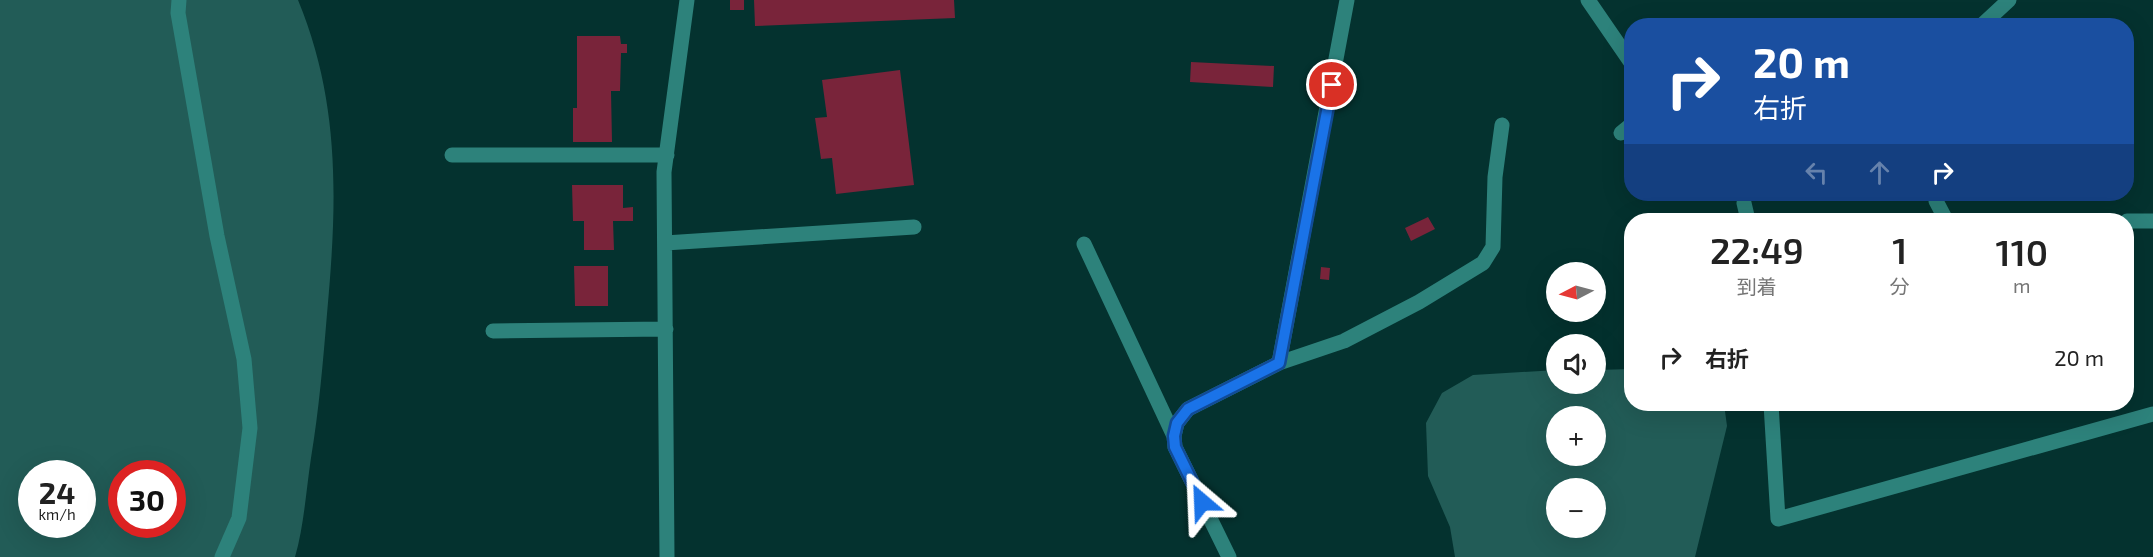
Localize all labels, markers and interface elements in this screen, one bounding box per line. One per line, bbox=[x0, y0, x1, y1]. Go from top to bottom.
text: 20 m bbox=[1753, 36, 1850, 86]
icon: right bbox=[1654, 42, 1732, 120]
pin bbox=[1306, 59, 1357, 110]
icon: arrive bbox=[1315, 68, 1348, 101]
text: 右折 bbox=[1753, 91, 1807, 123]
icon: left bbox=[1800, 156, 1833, 189]
icon: ahead bbox=[1863, 156, 1896, 189]
icon: right bbox=[1926, 156, 1959, 189]
text: 22:49 bbox=[1710, 228, 1804, 271]
text: 1 bbox=[1892, 228, 1907, 271]
text: 110 bbox=[1996, 230, 2048, 273]
north arrow bbox=[1546, 262, 1606, 322]
map controls bbox=[1546, 262, 1606, 538]
text: m bbox=[2013, 273, 2031, 297]
text: 到着 bbox=[1737, 274, 1777, 298]
text: 分 bbox=[1890, 274, 1910, 298]
button: sound bbox=[1546, 334, 1606, 394]
icon: right bbox=[1654, 341, 1687, 374]
text: 20 m bbox=[2054, 344, 2104, 370]
text: 右折 bbox=[1705, 345, 1749, 371]
button: + bbox=[1546, 406, 1606, 466]
speed limit sign: 30 bbox=[108, 460, 186, 538]
position arrow bbox=[1170, 470, 1234, 534]
text: 24 bbox=[39, 474, 75, 510]
button: − bbox=[1546, 478, 1606, 538]
text: km/h bbox=[38, 505, 76, 523]

